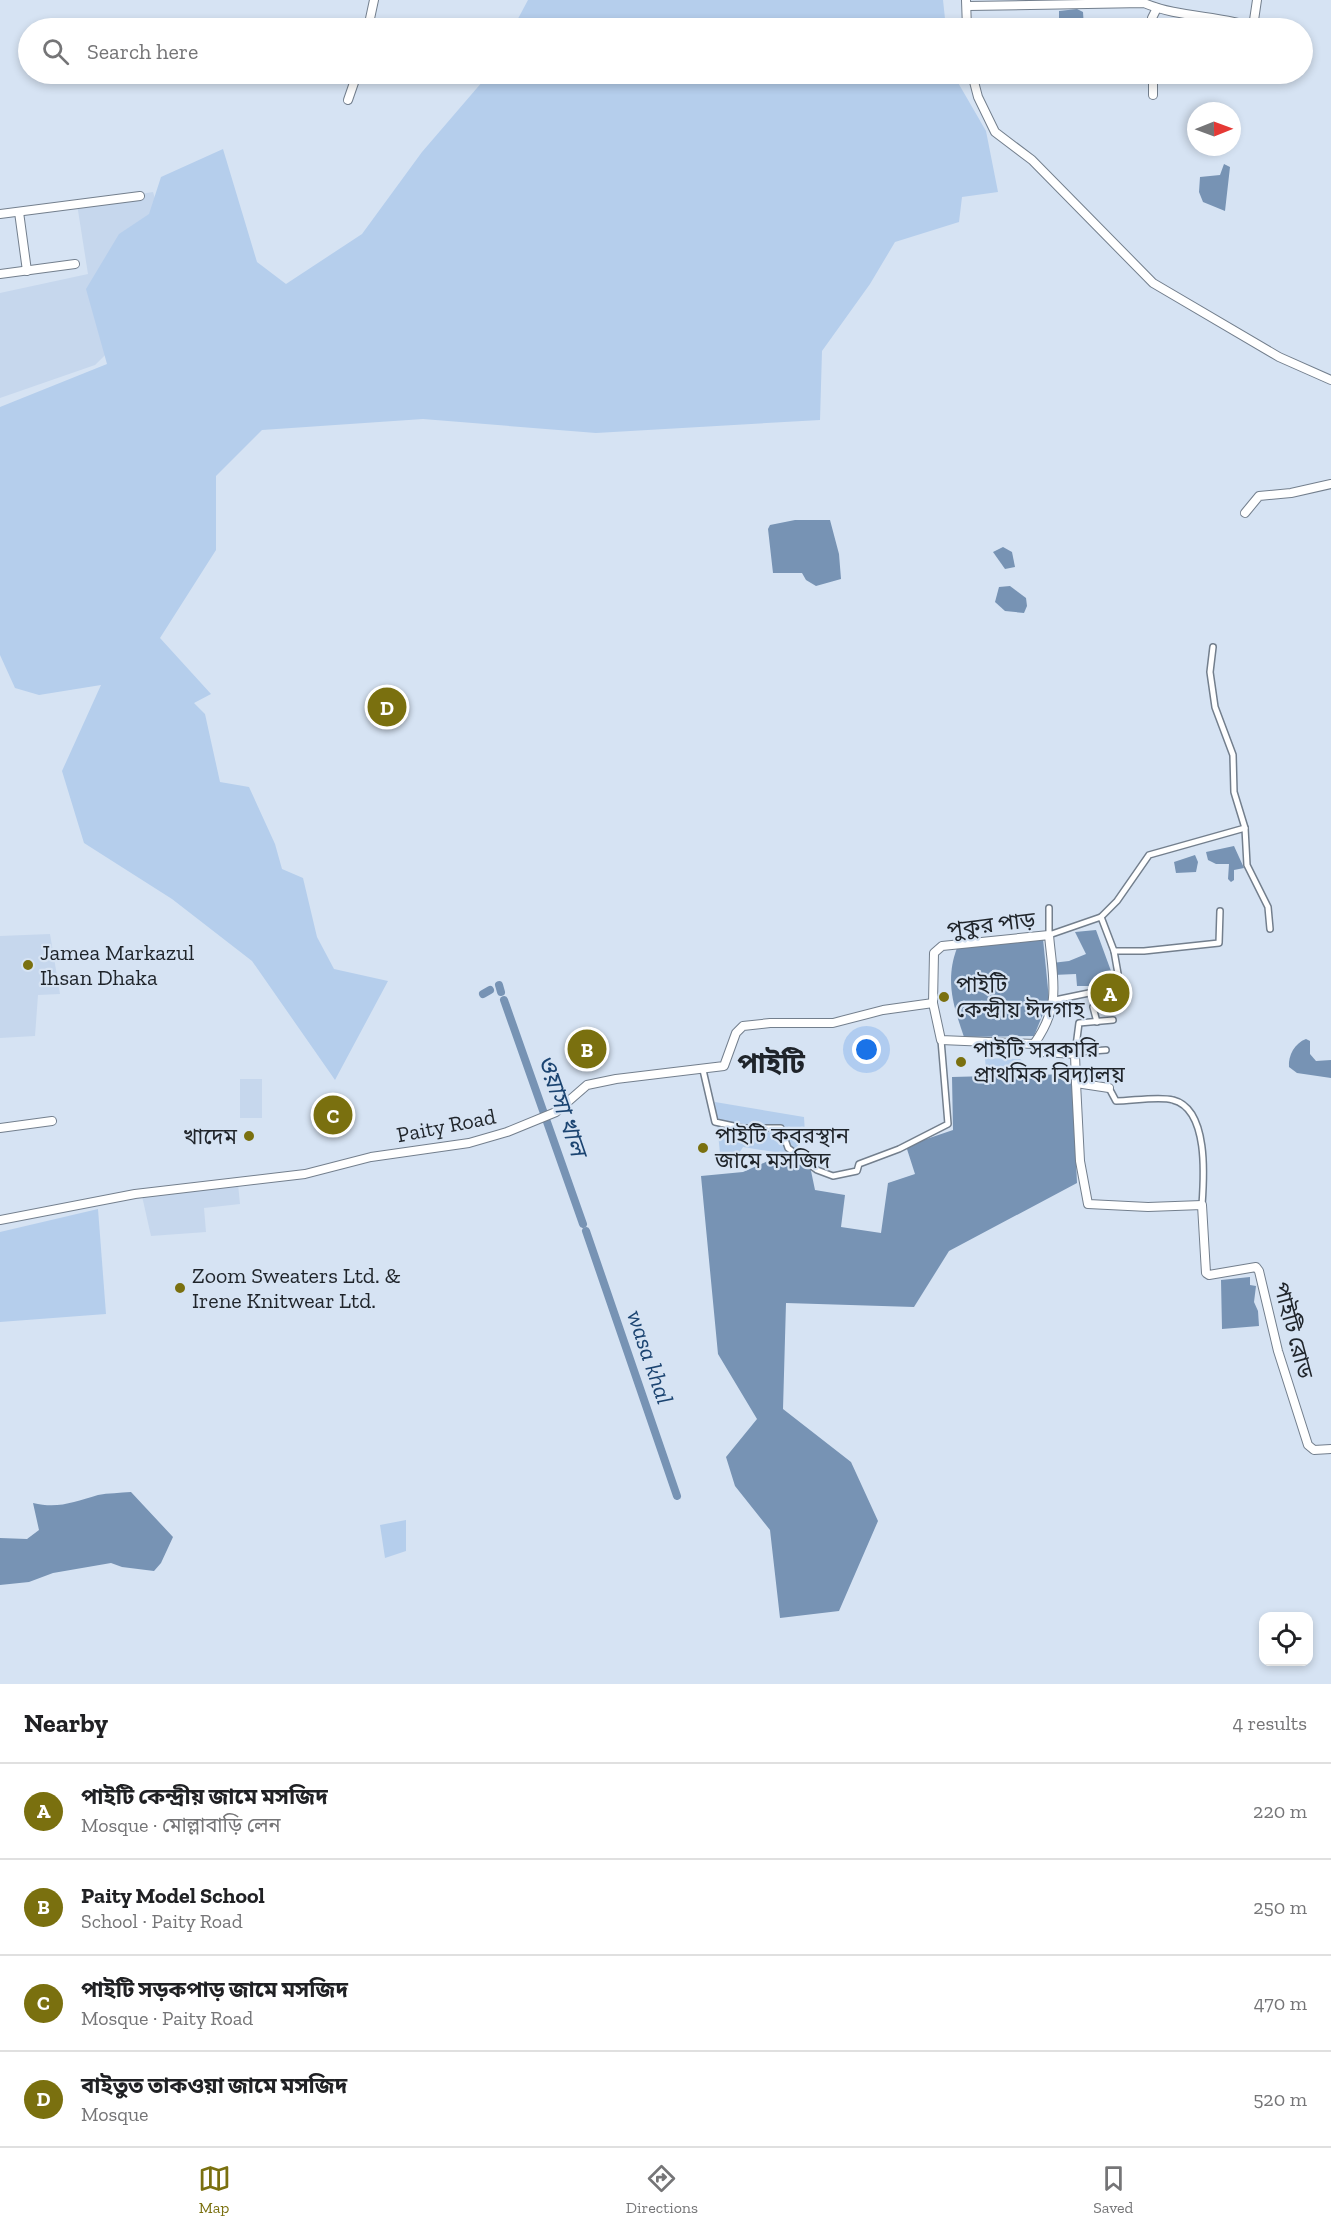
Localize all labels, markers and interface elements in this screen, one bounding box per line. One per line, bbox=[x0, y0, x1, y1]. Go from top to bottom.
search box bbox=[18, 18, 1313, 84]
icon: search bbox=[39, 35, 72, 68]
text: Search here bbox=[87, 38, 198, 65]
north arrow bbox=[1187, 102, 1241, 156]
pin: D bbox=[368, 684, 406, 730]
street label: পুকুর পাড় bbox=[945, 906, 1037, 943]
place label: Jamea Markazul Ihsan Dhaka bbox=[40, 939, 195, 991]
marker: Jamea Markazul Ihsan Dhaka bbox=[21, 958, 35, 972]
pin: A bbox=[1090, 970, 1130, 1016]
place label: পাইটি কেন্দ্রীয় ঈদগাহ bbox=[956, 971, 1085, 1023]
marker: পাইটি কেন্দ্রীয় ঈদগাহ bbox=[937, 990, 951, 1004]
pin: B bbox=[568, 1026, 606, 1072]
your location bbox=[852, 1035, 881, 1064]
place label: পাইটি সরকারি প্রাথমিক বিদ্যালয় bbox=[973, 1036, 1125, 1088]
district label: পাইটি bbox=[737, 1047, 805, 1080]
water label: ওয়াসা খাল bbox=[532, 1050, 595, 1164]
marker: পাইটি সরকারি প্রাথমিক বিদ্যালয় bbox=[954, 1055, 968, 1069]
pin: C bbox=[314, 1092, 352, 1138]
street label: Paity Road bbox=[394, 1103, 498, 1148]
place label: পাইটি কবরস্থান জামে মসজিদ bbox=[714, 1122, 850, 1174]
place label: খাদেম bbox=[183, 1123, 238, 1150]
marker: খাদেম bbox=[242, 1129, 256, 1143]
marker: পাইটি কবরস্থান জামে মসজিদ bbox=[696, 1141, 710, 1155]
place label: Zoom Sweaters Ltd. & Irene Knitwear Ltd. bbox=[192, 1262, 401, 1314]
street label: পাইটি রোড bbox=[1268, 1279, 1319, 1382]
marker: Zoom Sweaters Ltd. & Irene Knitwear Ltd. bbox=[173, 1281, 187, 1295]
water label: wasa khal bbox=[621, 1306, 680, 1408]
map controls bbox=[1259, 1612, 1313, 1666]
button: locate bbox=[1259, 1612, 1313, 1666]
text: Nearby bbox=[24, 1707, 108, 1739]
text: 4 results bbox=[1232, 1711, 1307, 1735]
text: পাইটি কেন্দ্রীয় জামে মসজিদ bbox=[81, 1783, 328, 1810]
text: A bbox=[37, 1799, 50, 1823]
text: 220 m bbox=[1253, 1799, 1307, 1823]
text: Mosque · মোল্লাবাড়ি লেন bbox=[81, 1813, 281, 1837]
text: Paity Model School bbox=[81, 1882, 265, 1909]
text: B bbox=[37, 1895, 50, 1919]
text: 250 m bbox=[1253, 1895, 1307, 1919]
text: School · Paity Road bbox=[81, 1909, 243, 1933]
text: পাইটি সড়কপাড় জামে মসজিদ bbox=[81, 1976, 348, 2003]
text: C bbox=[37, 1991, 50, 2015]
text: 470 m bbox=[1254, 1991, 1307, 2015]
text: Mosque · Paity Road bbox=[81, 2006, 253, 2030]
text: বাইতুত তাকওয়া জামে মসজিদ bbox=[81, 2072, 347, 2099]
text: D bbox=[37, 2087, 50, 2111]
text: 520 m bbox=[1253, 2087, 1307, 2111]
text: Mosque bbox=[81, 2102, 149, 2126]
tab: Map bbox=[198, 2162, 231, 2217]
tab: Directions bbox=[626, 2162, 698, 2217]
tab: Saved bbox=[1093, 2162, 1133, 2217]

